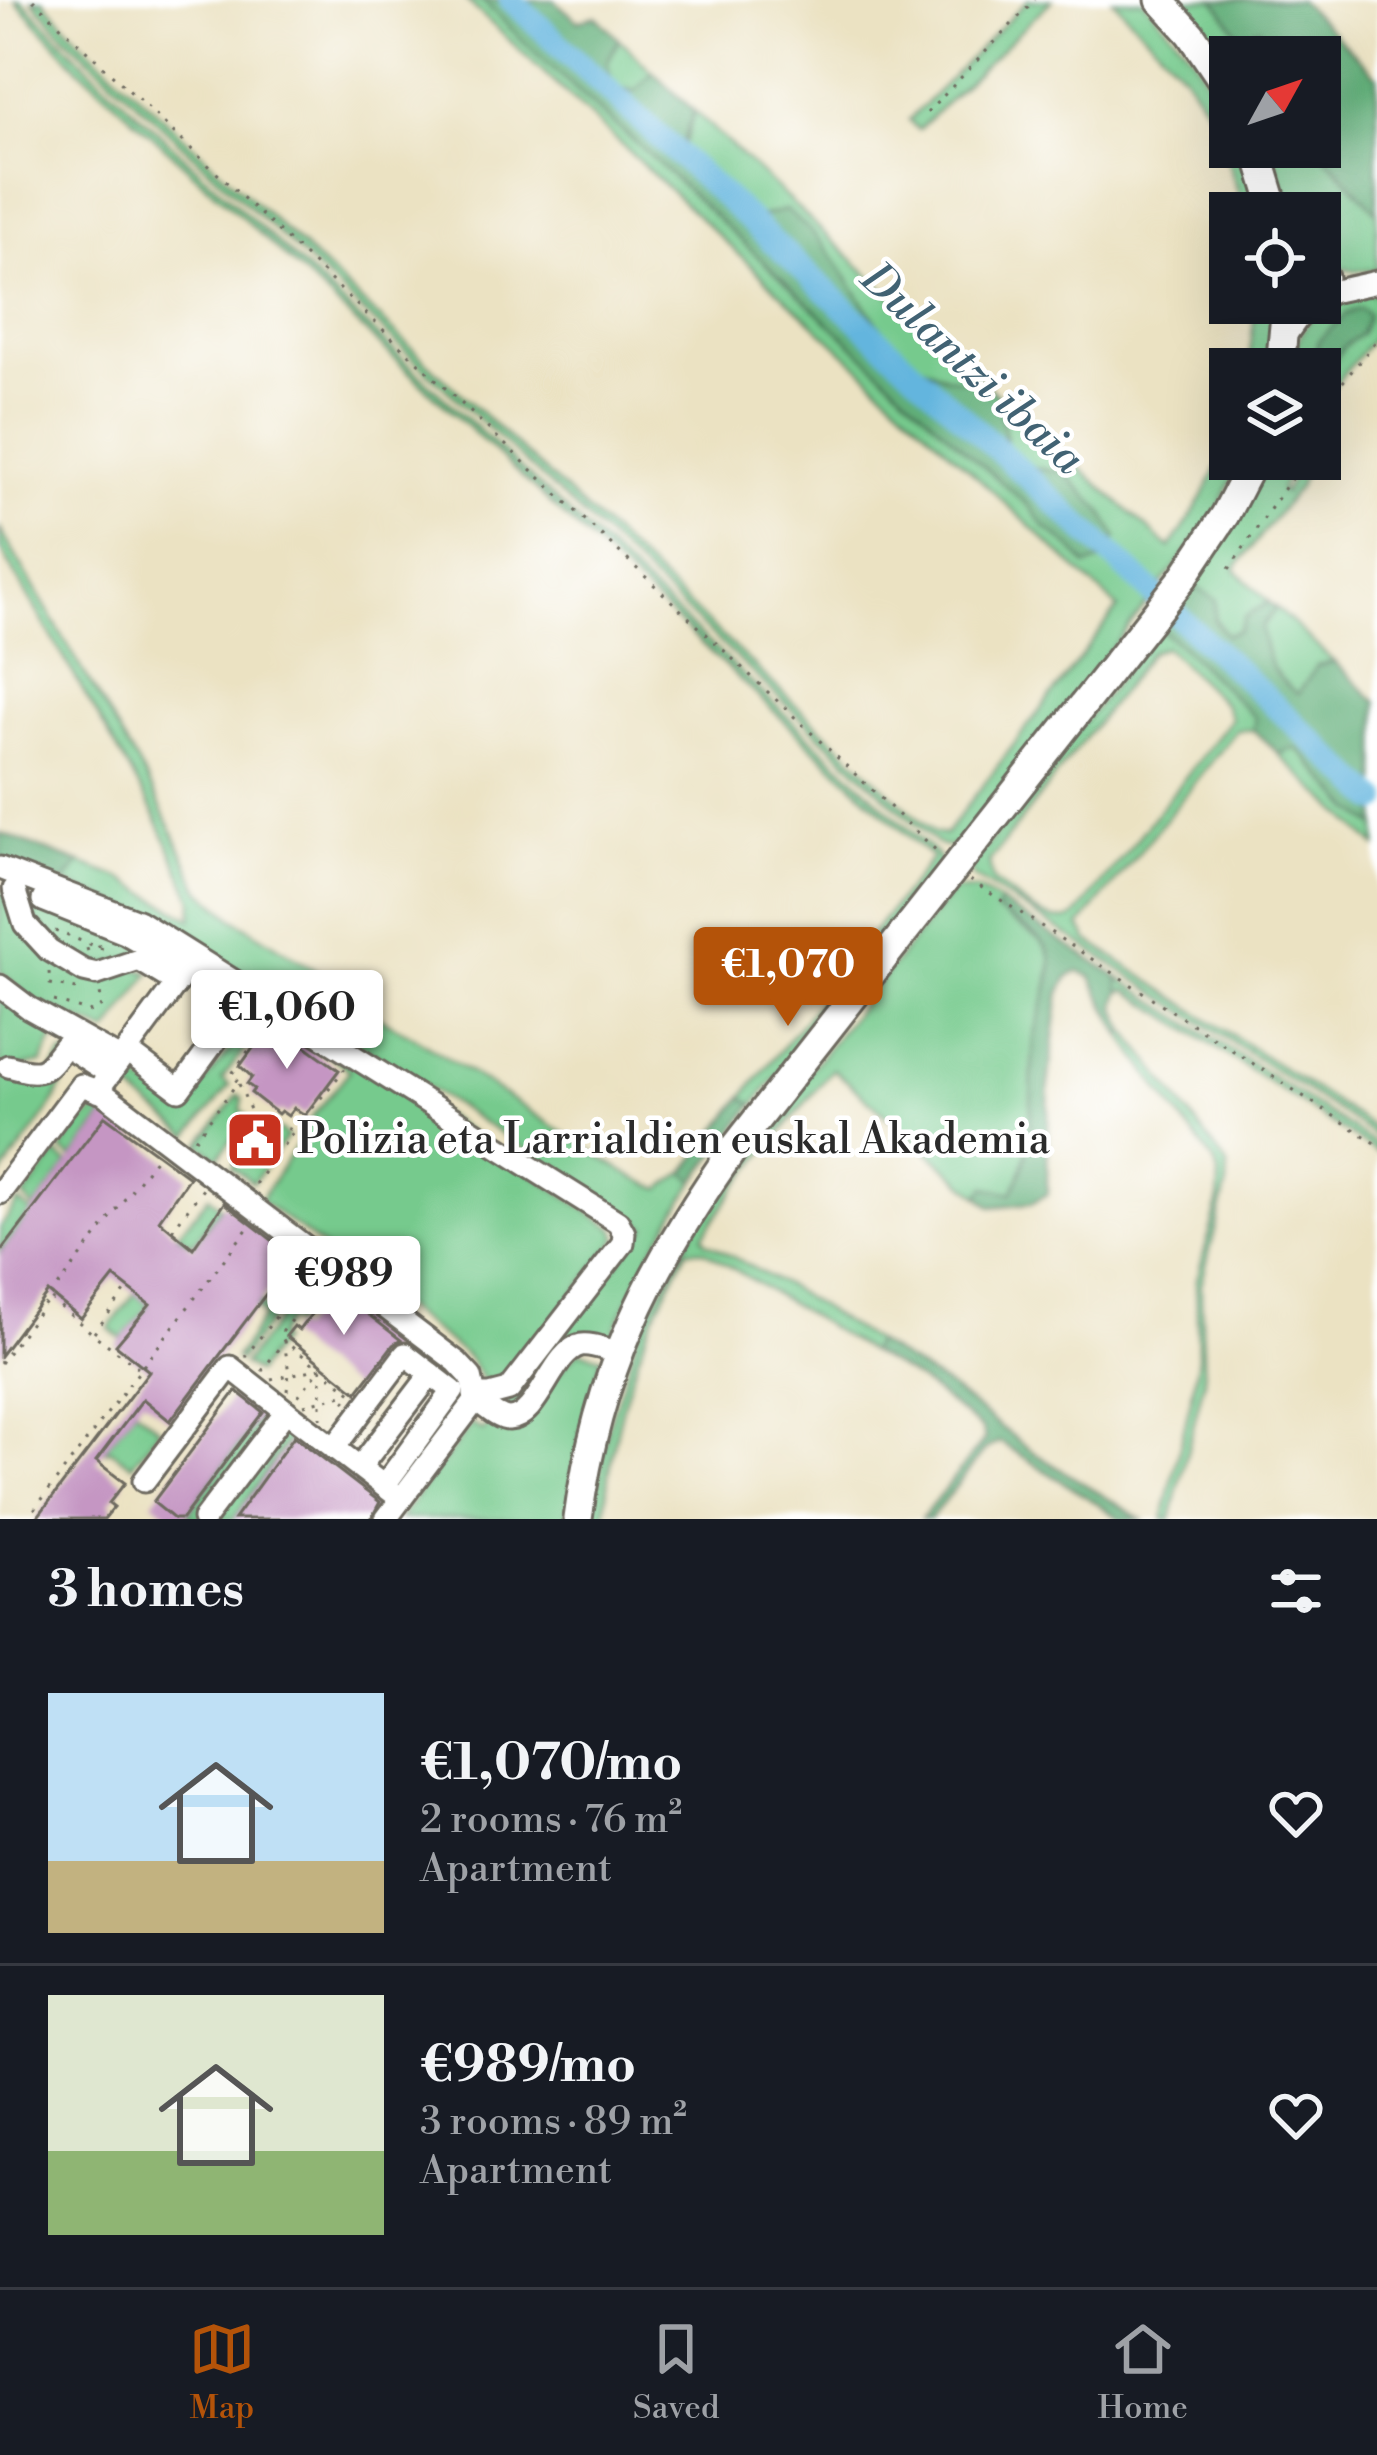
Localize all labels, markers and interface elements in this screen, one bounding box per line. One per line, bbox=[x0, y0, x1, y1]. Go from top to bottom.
north arrow bbox=[1209, 36, 1341, 168]
map controls bbox=[1209, 36, 1341, 480]
button: locate bbox=[1209, 192, 1341, 324]
water label: Dulantzi ibaia bbox=[847, 250, 1097, 488]
button: layers bbox=[1209, 348, 1341, 480]
pin: €1,070 bbox=[690, 927, 886, 1029]
text: €1,070 bbox=[721, 941, 855, 990]
pin: €1,060 bbox=[189, 970, 385, 1072]
text: €1,060 bbox=[218, 984, 356, 1033]
public building icon: Polizia eta Larrialdien euskal Akademia bbox=[224, 1109, 286, 1171]
place label: Polizia eta Larrialdien euskal Akademia bbox=[297, 1114, 1051, 1167]
pin: €989 bbox=[273, 1236, 415, 1338]
text: €989 bbox=[294, 1250, 394, 1299]
icon: filters bbox=[1263, 1558, 1329, 1624]
text: 3 homes bbox=[48, 1559, 244, 1623]
text: €1,070/mo bbox=[420, 1732, 682, 1796]
icon: home bbox=[144, 1741, 288, 1885]
icon: heart bbox=[1263, 1780, 1329, 1846]
text: 2 rooms · 76 m² bbox=[420, 1796, 682, 1845]
text: Apartment bbox=[420, 1845, 612, 1894]
text: €989/mo bbox=[420, 2034, 636, 2098]
icon: home bbox=[144, 2043, 288, 2187]
icon: heart bbox=[1263, 2082, 1329, 2148]
text: 3 rooms · 89 m² bbox=[420, 2098, 687, 2147]
text: Apartment bbox=[420, 2147, 612, 2196]
tab: Map bbox=[189, 2316, 255, 2429]
tab: Saved bbox=[633, 2316, 720, 2429]
tab: Home bbox=[1097, 2316, 1188, 2429]

